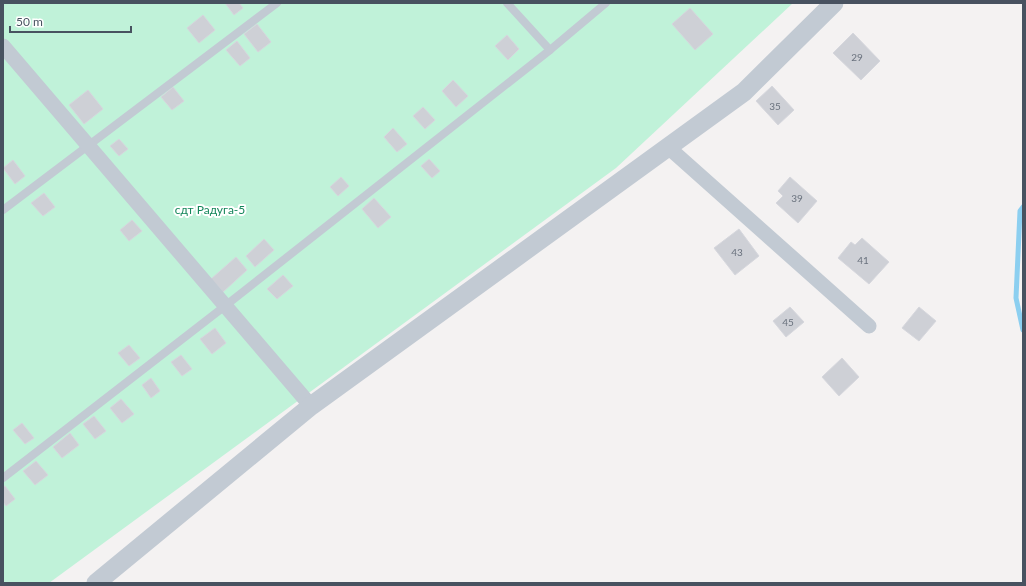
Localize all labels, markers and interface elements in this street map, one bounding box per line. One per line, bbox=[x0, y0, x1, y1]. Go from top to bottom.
scale bar bbox=[10, 8, 131, 34]
text: 50 m bbox=[16, 14, 43, 29]
house number: 29 bbox=[851, 51, 863, 63]
house number: 35 bbox=[769, 100, 781, 112]
house number: 39 bbox=[791, 192, 803, 204]
park label: сдт Радуга-5 bbox=[175, 202, 245, 217]
house number: 43 bbox=[731, 246, 743, 258]
house number: 41 bbox=[857, 254, 869, 266]
house number: 45 bbox=[782, 316, 794, 328]

